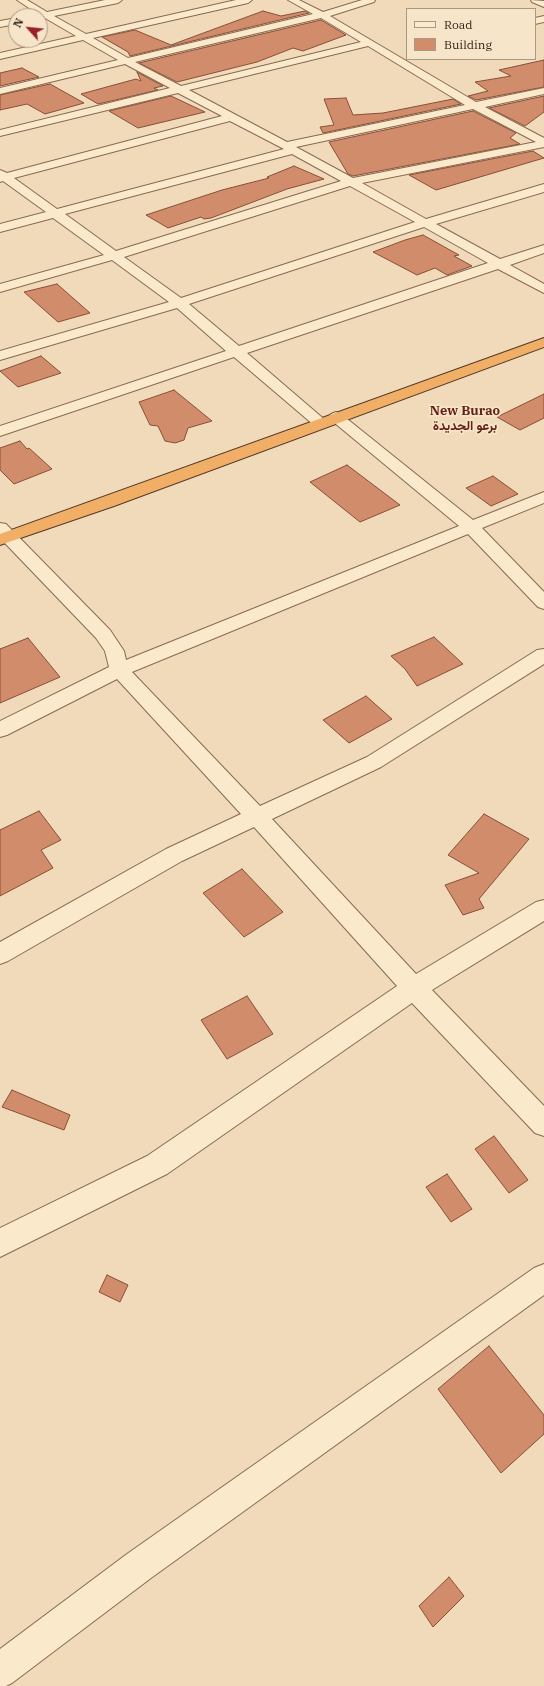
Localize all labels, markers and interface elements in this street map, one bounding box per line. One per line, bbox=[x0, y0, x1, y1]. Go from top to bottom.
north arrow bbox=[8, 8, 48, 48]
legend bbox=[406, 8, 536, 60]
text: N bbox=[10, 16, 26, 30]
text: Road bbox=[444, 17, 473, 32]
text: Building bbox=[444, 37, 492, 52]
district label: New Burao برعو الجديدة bbox=[430, 403, 500, 434]

